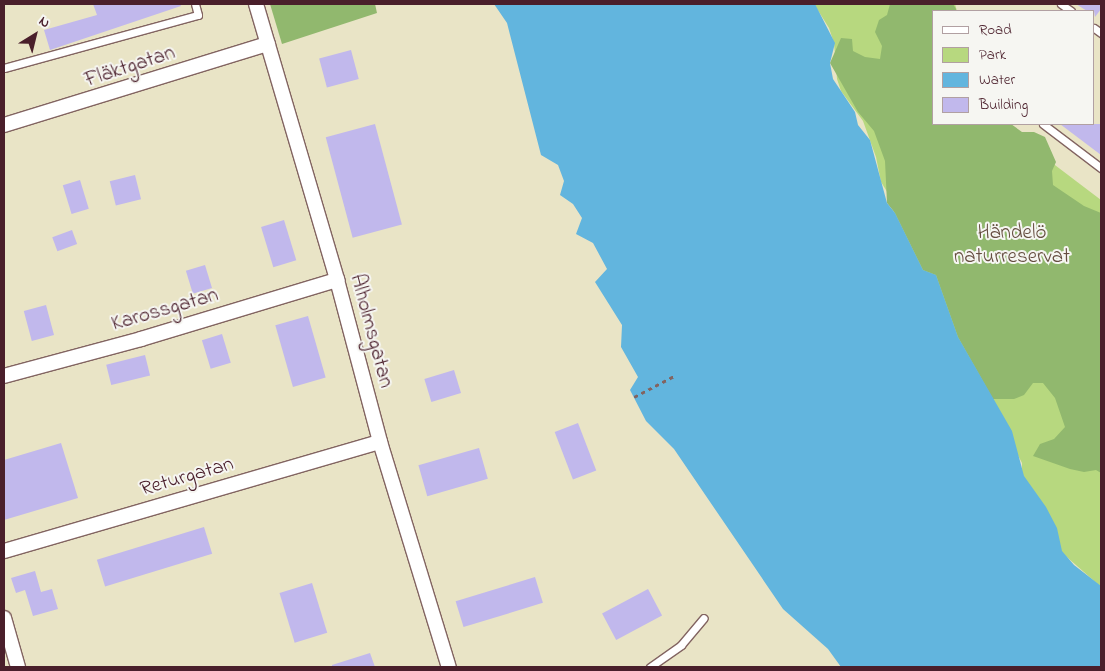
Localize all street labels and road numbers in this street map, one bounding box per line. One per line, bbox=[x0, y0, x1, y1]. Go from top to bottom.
street label: Fläktgatan bbox=[82, 41, 178, 93]
street label: Alholmsgatan bbox=[344, 271, 398, 391]
street label: Karossgatan bbox=[109, 283, 221, 337]
street label: Returgatan bbox=[137, 452, 237, 502]

